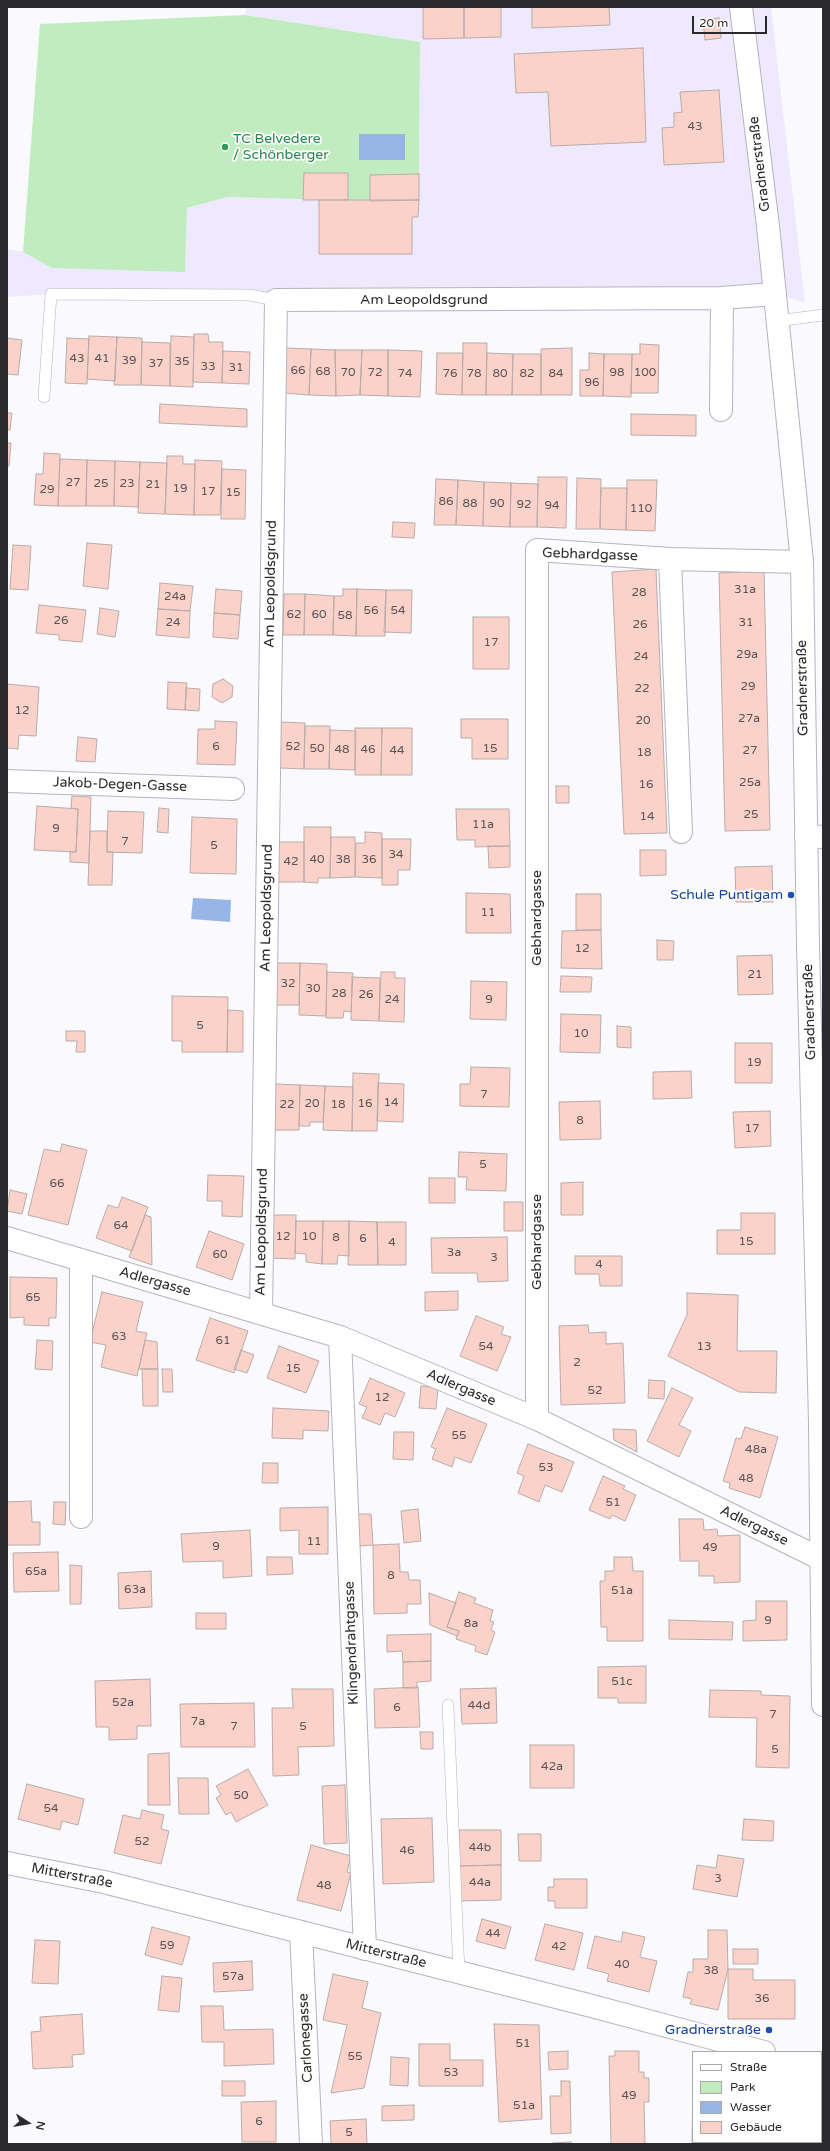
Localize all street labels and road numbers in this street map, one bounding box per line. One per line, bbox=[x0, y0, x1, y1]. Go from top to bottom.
street label: Gradnerstraße bbox=[746, 115, 774, 213]
street label: Am Leopoldsgrund bbox=[360, 292, 488, 308]
street label: Am Leopoldsgrund bbox=[261, 520, 281, 648]
street label: Gebhardgasse bbox=[542, 545, 638, 565]
street label: Gradnerstraße bbox=[794, 640, 812, 736]
street label: Jakob-Degen-Gasse bbox=[53, 774, 187, 796]
street label: Am Leopoldsgrund bbox=[257, 844, 277, 972]
street label: Gebhardgasse bbox=[529, 870, 545, 966]
street label: Gradnerstraße bbox=[800, 964, 820, 1060]
street label: Am Leopoldsgrund bbox=[252, 1168, 272, 1296]
street label: Gebhardgasse bbox=[529, 1194, 545, 1290]
street label: Adlergasse bbox=[117, 1264, 193, 1300]
street label: Adlergasse bbox=[424, 1366, 498, 1410]
street label: Adlergasse bbox=[717, 1502, 791, 1550]
street label: Klingendrahtgasse bbox=[341, 1581, 363, 1705]
street label: Mitterstraße bbox=[30, 1860, 114, 1892]
street label: Mitterstraße bbox=[344, 1936, 428, 1972]
street label: Carlonegasse bbox=[295, 1993, 317, 2083]

